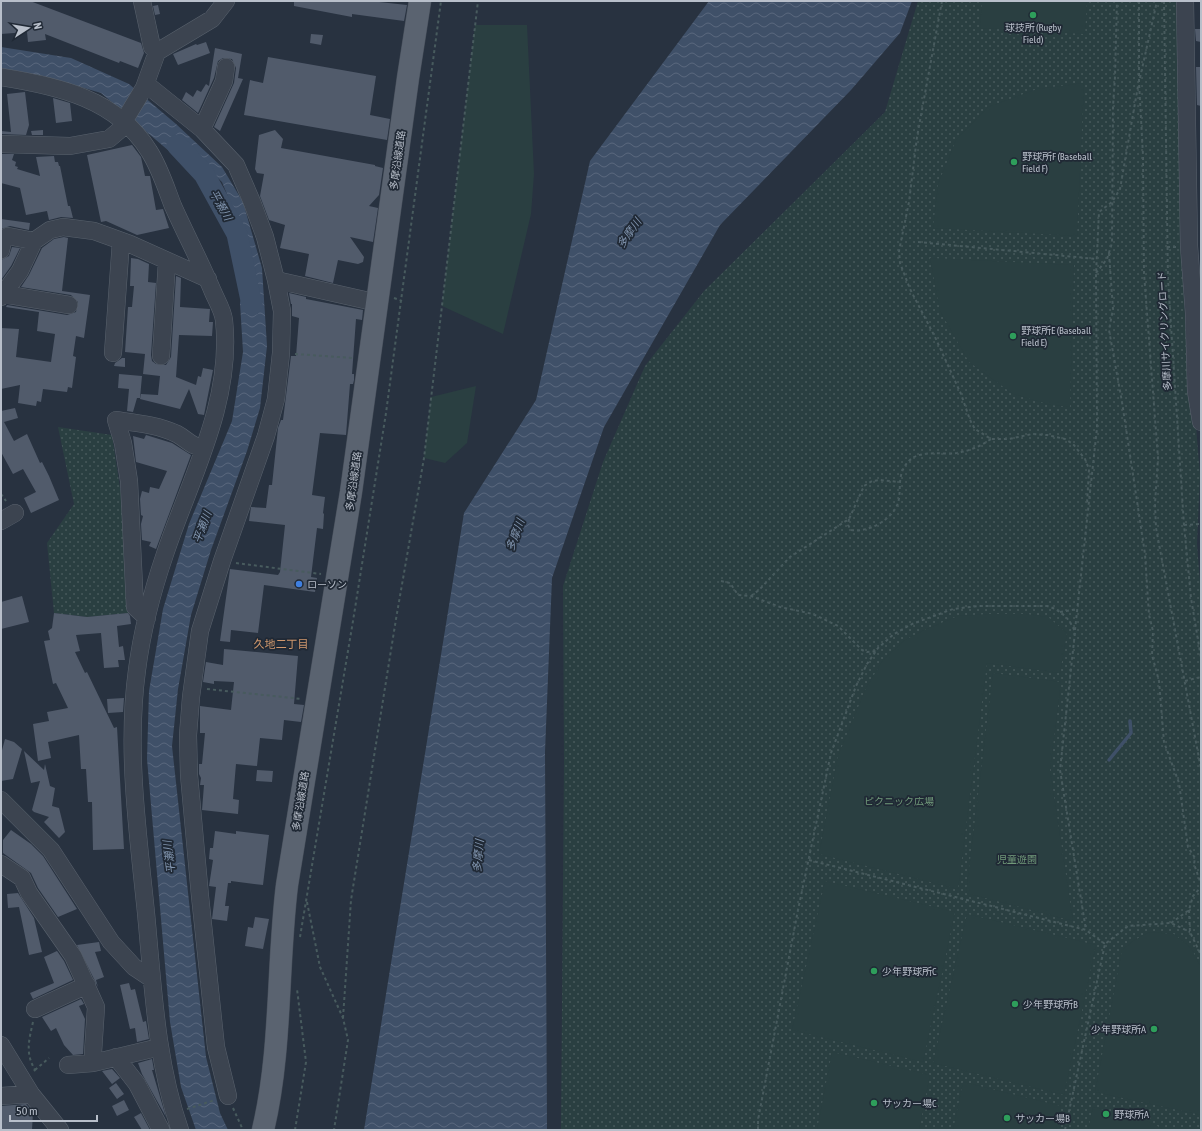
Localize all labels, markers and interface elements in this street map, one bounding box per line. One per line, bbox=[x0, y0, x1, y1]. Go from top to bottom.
north arrow bbox=[8, 8, 48, 48]
marker: 球技所 (Rugby Field) bbox=[1028, 10, 1038, 20]
text: N bbox=[31, 21, 44, 30]
place label: 球技所 (Rugby Field) bbox=[1005, 22, 1061, 45]
street label: 多摩沿線道路 bbox=[388, 130, 407, 191]
place label: 野球所F (Baseball Field F) bbox=[1022, 151, 1092, 174]
marker: 野球所F (Baseball Field F) bbox=[1009, 157, 1019, 167]
water label: 平瀬川 bbox=[208, 188, 235, 223]
water label: 多摩川 bbox=[615, 215, 644, 250]
street label: 多摩川サイクリングロード bbox=[1156, 271, 1173, 391]
place label: 野球所E (Baseball Field E) bbox=[1021, 325, 1092, 348]
marker: 野球所E (Baseball Field E) bbox=[1008, 331, 1018, 341]
street label: 多摩沿線道路 bbox=[344, 451, 363, 512]
water label: 平瀬川 bbox=[191, 509, 214, 545]
water label: 多摩川 bbox=[504, 517, 527, 553]
marker: ローソン bbox=[294, 579, 304, 589]
place label: ローソン bbox=[307, 579, 347, 590]
district label: 久地二丁目 bbox=[254, 638, 309, 650]
street label: 多摩沿線道路 bbox=[290, 771, 311, 832]
park label: ピクニック広場 bbox=[864, 796, 934, 807]
water label: 多摩川 bbox=[471, 838, 486, 873]
water label: 平瀬川 bbox=[161, 839, 177, 874]
park label: 児童遊園 bbox=[997, 854, 1037, 865]
marker: 少年野球所C bbox=[869, 966, 879, 976]
place label: 少年野球所C bbox=[882, 966, 937, 977]
marker: 少年野球所B bbox=[1010, 999, 1020, 1009]
place label: 少年野球所B bbox=[1023, 999, 1078, 1010]
place label: 少年野球所A bbox=[1091, 1024, 1146, 1035]
marker: 少年野球所A bbox=[1149, 1024, 1159, 1034]
scale bar bbox=[10, 1097, 97, 1123]
marker: サッカー場C bbox=[869, 1098, 879, 1108]
place label: サッカー場C bbox=[882, 1098, 937, 1109]
text: 50 m bbox=[16, 1104, 38, 1118]
marker: 野球所A bbox=[1101, 1109, 1111, 1119]
place label: 野球所A bbox=[1114, 1109, 1149, 1120]
marker: サッカー場B bbox=[1002, 1113, 1012, 1123]
place label: サッカー場B bbox=[1015, 1113, 1070, 1124]

